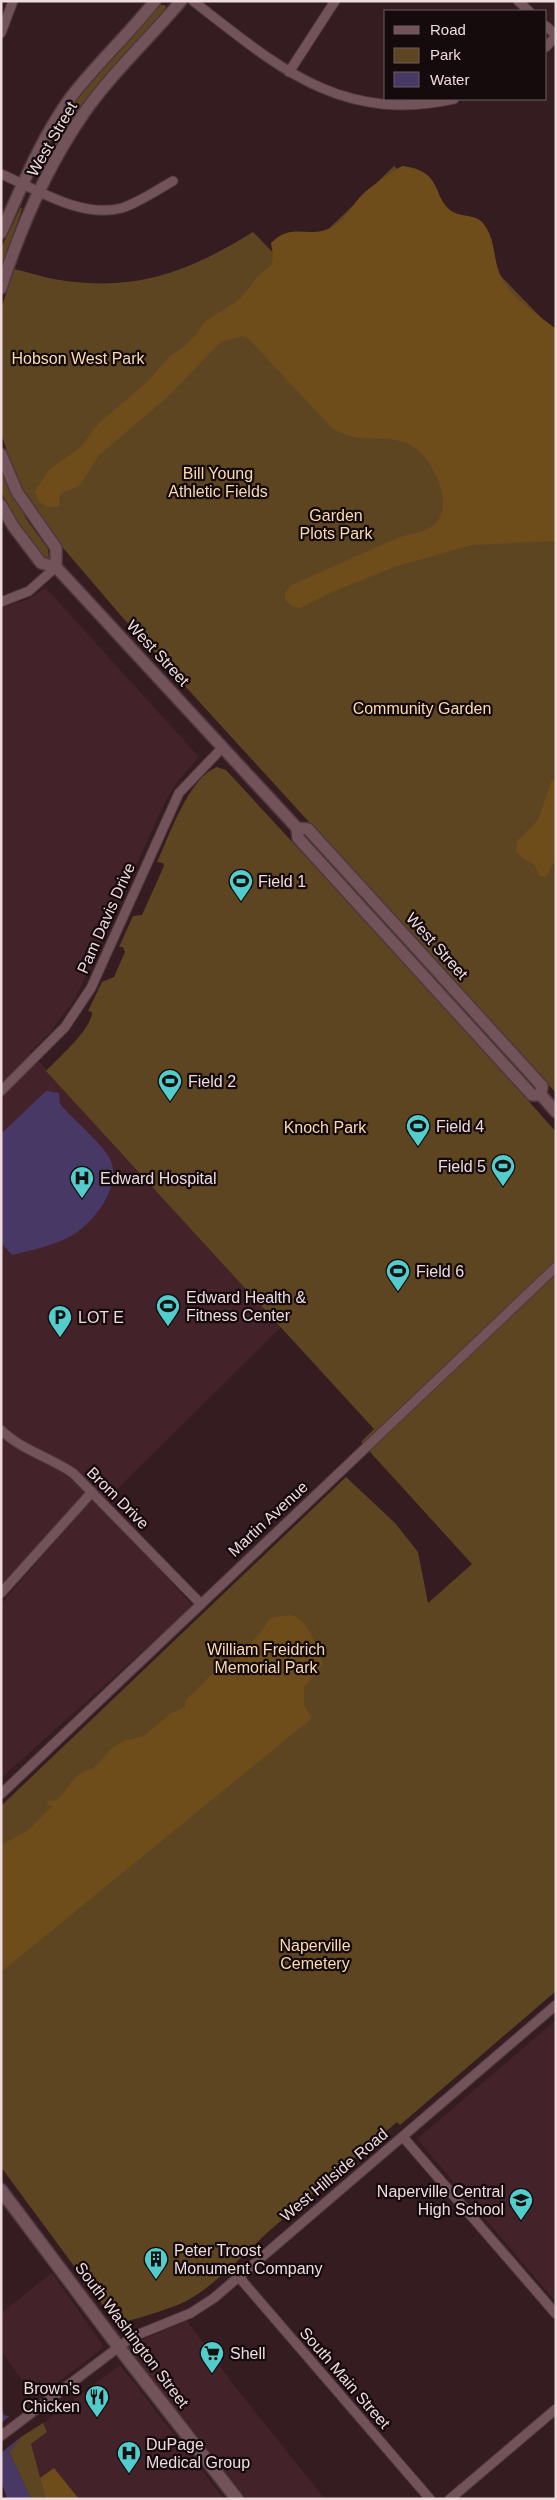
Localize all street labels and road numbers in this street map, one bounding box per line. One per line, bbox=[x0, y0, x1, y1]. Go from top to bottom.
street label: West Street bbox=[24, 98, 80, 179]
street label: West Street bbox=[123, 617, 193, 690]
street label: Pam Davis Drive bbox=[74, 860, 138, 976]
street label: West Street bbox=[403, 909, 472, 983]
street label: Brom Drive bbox=[84, 1464, 152, 1532]
street label: Martin Avenue bbox=[225, 1478, 311, 1560]
street label: West Hillside Road bbox=[277, 2125, 391, 2225]
street label: South Washington Street bbox=[72, 2259, 192, 2411]
street label: South Main Street bbox=[297, 2324, 394, 2432]

